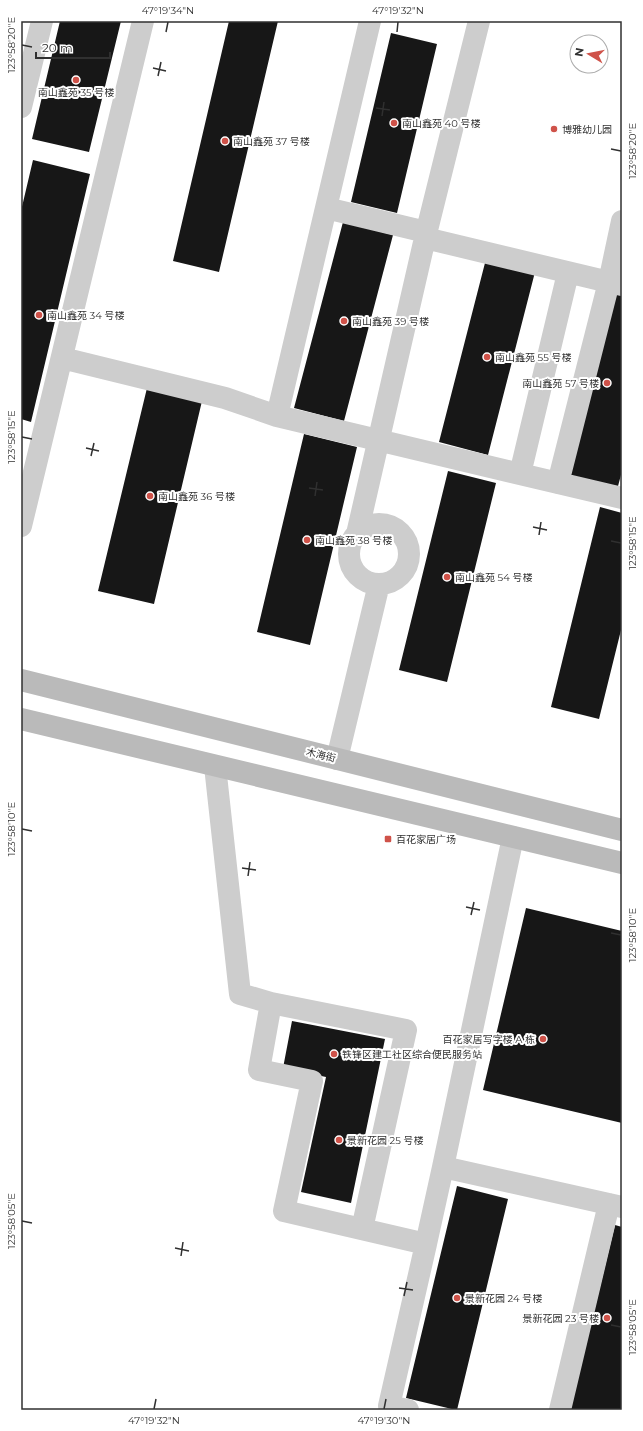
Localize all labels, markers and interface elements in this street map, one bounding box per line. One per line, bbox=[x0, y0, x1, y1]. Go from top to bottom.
text: 47°19'34"N bbox=[142, 4, 194, 17]
text: 47°19'32"N bbox=[372, 4, 424, 17]
text: 123°58'20"E bbox=[5, 17, 18, 73]
scale bar bbox=[36, 34, 110, 60]
north arrow bbox=[569, 34, 609, 74]
text: 20 m bbox=[42, 40, 73, 55]
text: N bbox=[571, 47, 587, 58]
marker: 南山鑫苑 35 号楼 bbox=[71, 75, 81, 85]
place label: 南山鑫苑 35 号楼 bbox=[38, 86, 114, 99]
place label: 南山鑫苑 40 号楼 bbox=[402, 117, 480, 130]
marker: 南山鑫苑 40 号楼 bbox=[389, 118, 399, 128]
place label: 博雅幼儿园 bbox=[562, 123, 612, 136]
text: 123°58'20"E bbox=[626, 123, 639, 179]
marker: 博雅幼儿园 bbox=[549, 124, 559, 134]
place label: 南山鑫苑 37 号楼 bbox=[233, 135, 310, 148]
marker: 南山鑫苑 37 号楼 bbox=[220, 136, 230, 146]
place label: 南山鑫苑 34 号楼 bbox=[47, 309, 125, 322]
marker: 南山鑫苑 34 号楼 bbox=[34, 310, 44, 320]
place label: 南山鑫苑 39 号楼 bbox=[352, 315, 429, 328]
marker: 南山鑫苑 39 号楼 bbox=[339, 316, 349, 326]
place label: 南山鑫苑 55 号楼 bbox=[495, 351, 572, 364]
marker: 南山鑫苑 55 号楼 bbox=[482, 352, 492, 362]
place label: 南山鑫苑 57 号楼 bbox=[522, 377, 599, 390]
marker: 南山鑫苑 57 号楼 bbox=[602, 378, 612, 388]
text: 123°58'15"E bbox=[5, 410, 18, 464]
place label: 南山鑫苑 36 号楼 bbox=[158, 490, 235, 503]
marker: 南山鑫苑 36 号楼 bbox=[145, 491, 155, 501]
text: 123°58'15"E bbox=[626, 516, 639, 570]
place label: 南山鑫苑 38 号楼 bbox=[315, 534, 392, 547]
marker: 南山鑫苑 38 号楼 bbox=[302, 535, 312, 545]
place label: 南山鑫苑 54 号楼 bbox=[455, 571, 533, 584]
marker: 南山鑫苑 54 号楼 bbox=[442, 572, 452, 582]
street label: 木海街 bbox=[305, 745, 337, 765]
text: 123°58'10"E bbox=[5, 802, 18, 856]
place label: 百花家居广场 bbox=[396, 833, 456, 846]
marker: 百花家居广场 bbox=[383, 834, 393, 844]
text: 123°58'10"E bbox=[626, 908, 639, 962]
place label: 百花家居写字楼 A 栋 bbox=[443, 1033, 535, 1046]
marker: 百花家居写字楼 A 栋 bbox=[538, 1034, 548, 1044]
place label: 铁锋区建工社区综合便民服务站 bbox=[342, 1048, 482, 1061]
marker: 铁锋区建工社区综合便民服务站 bbox=[329, 1049, 339, 1059]
place label: 景新花园 25 号楼 bbox=[347, 1134, 424, 1147]
marker: 景新花园 25 号楼 bbox=[334, 1135, 344, 1145]
text: 123°58'05"E bbox=[5, 1193, 18, 1249]
place label: 景新花园 24 号楼 bbox=[465, 1292, 542, 1305]
marker: 景新花园 24 号楼 bbox=[452, 1293, 462, 1303]
text: 123°58'05"E bbox=[626, 1299, 639, 1355]
place label: 景新花园 23 号楼 bbox=[522, 1312, 599, 1325]
marker: 景新花园 23 号楼 bbox=[602, 1313, 612, 1323]
text: 47°19'32"N bbox=[128, 1414, 180, 1427]
text: 47°19'30"N bbox=[358, 1414, 410, 1427]

